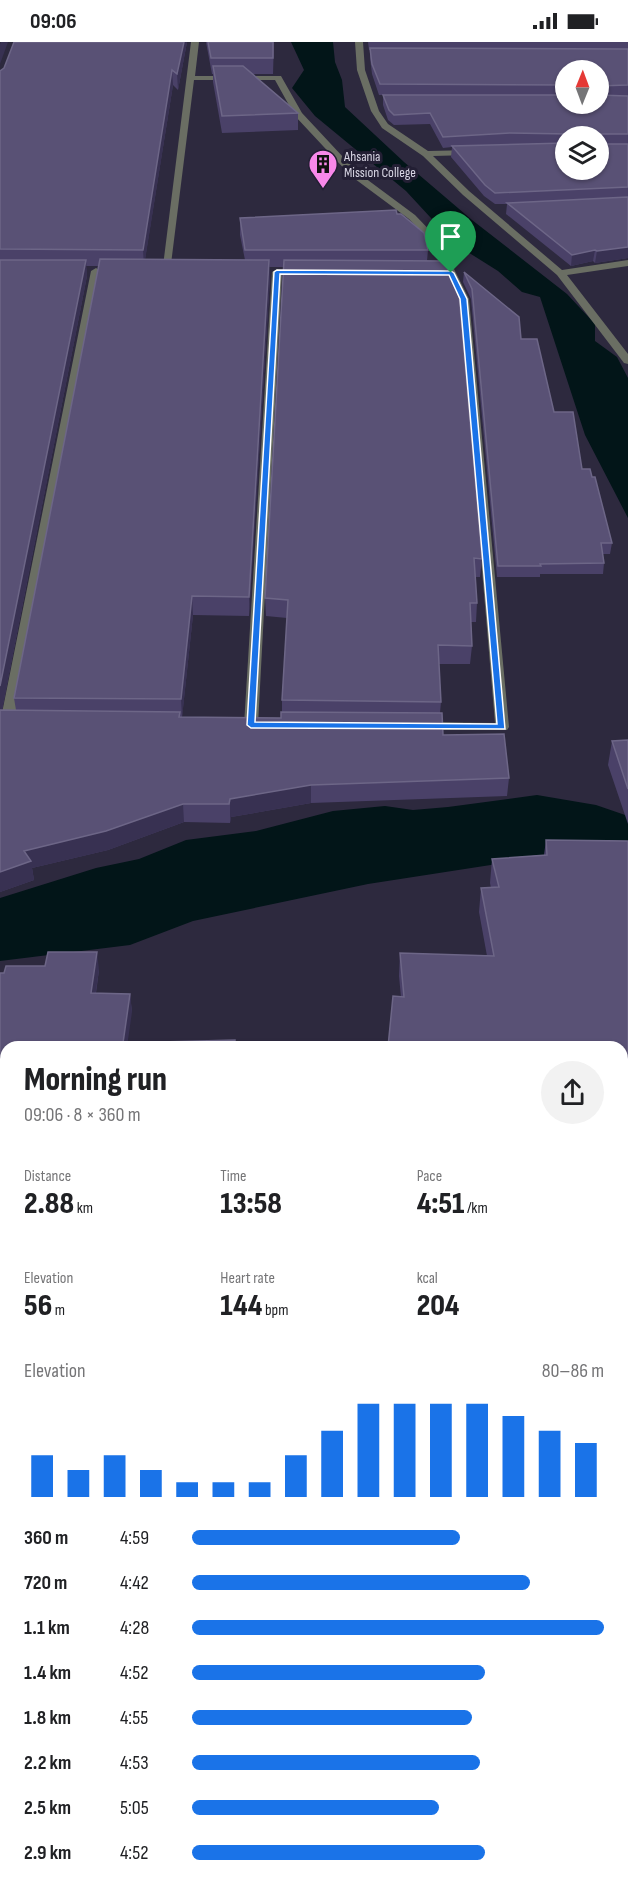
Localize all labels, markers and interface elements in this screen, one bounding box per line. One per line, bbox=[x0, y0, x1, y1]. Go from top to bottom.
text: 09:06 bbox=[30, 8, 77, 35]
north arrow bbox=[555, 60, 609, 114]
map controls bbox=[555, 60, 609, 180]
button: layers bbox=[555, 126, 609, 180]
building icon: Ahsania Mission College bbox=[307, 148, 339, 190]
place label: Ahsania Mission College bbox=[343, 148, 416, 181]
pin bbox=[425, 211, 476, 273]
icon: arrive bbox=[434, 220, 467, 253]
text: Morning run bbox=[24, 1060, 167, 1100]
button: share bbox=[541, 1061, 604, 1124]
text: 09:06 · 8 × 360 m bbox=[24, 1103, 141, 1127]
text: Distance bbox=[24, 1167, 71, 1186]
text: Time bbox=[220, 1167, 247, 1186]
text: Pace bbox=[417, 1167, 442, 1186]
text: 2.88 bbox=[24, 1186, 74, 1222]
text: 13:58 bbox=[220, 1186, 282, 1222]
text: 4:51 bbox=[417, 1186, 464, 1222]
text: km bbox=[74, 1199, 93, 1218]
text: /km bbox=[464, 1199, 488, 1218]
text: Elevation bbox=[24, 1269, 73, 1288]
text: Heart rate bbox=[220, 1269, 275, 1288]
text: kcal bbox=[417, 1269, 438, 1288]
text: 56 bbox=[24, 1288, 52, 1324]
text: 144 bbox=[220, 1288, 262, 1324]
text: 204 bbox=[417, 1288, 459, 1324]
text: m bbox=[52, 1301, 65, 1320]
text: bpm bbox=[262, 1301, 288, 1320]
text: Elevation bbox=[24, 1359, 86, 1383]
text: 80–86 m bbox=[542, 1359, 604, 1383]
text: 360 m bbox=[24, 1526, 68, 1550]
text: 4:59 bbox=[120, 1526, 149, 1550]
text: 720 m bbox=[24, 1571, 67, 1595]
text: 4:42 bbox=[120, 1571, 149, 1595]
text: 1.1 km bbox=[24, 1616, 70, 1640]
text: 4:28 bbox=[120, 1616, 149, 1640]
text: 1.4 km bbox=[24, 1661, 71, 1685]
text: 4:52 bbox=[120, 1661, 148, 1685]
text: 1.8 km bbox=[24, 1706, 71, 1730]
text: 4:55 bbox=[120, 1706, 148, 1730]
text: 2.2 km bbox=[24, 1751, 71, 1775]
text: 4:53 bbox=[120, 1751, 149, 1775]
text: 2.5 km bbox=[24, 1796, 71, 1820]
text: 5:05 bbox=[120, 1796, 149, 1820]
text: 2.9 km bbox=[24, 1841, 71, 1865]
text: 4:52 bbox=[120, 1841, 148, 1865]

